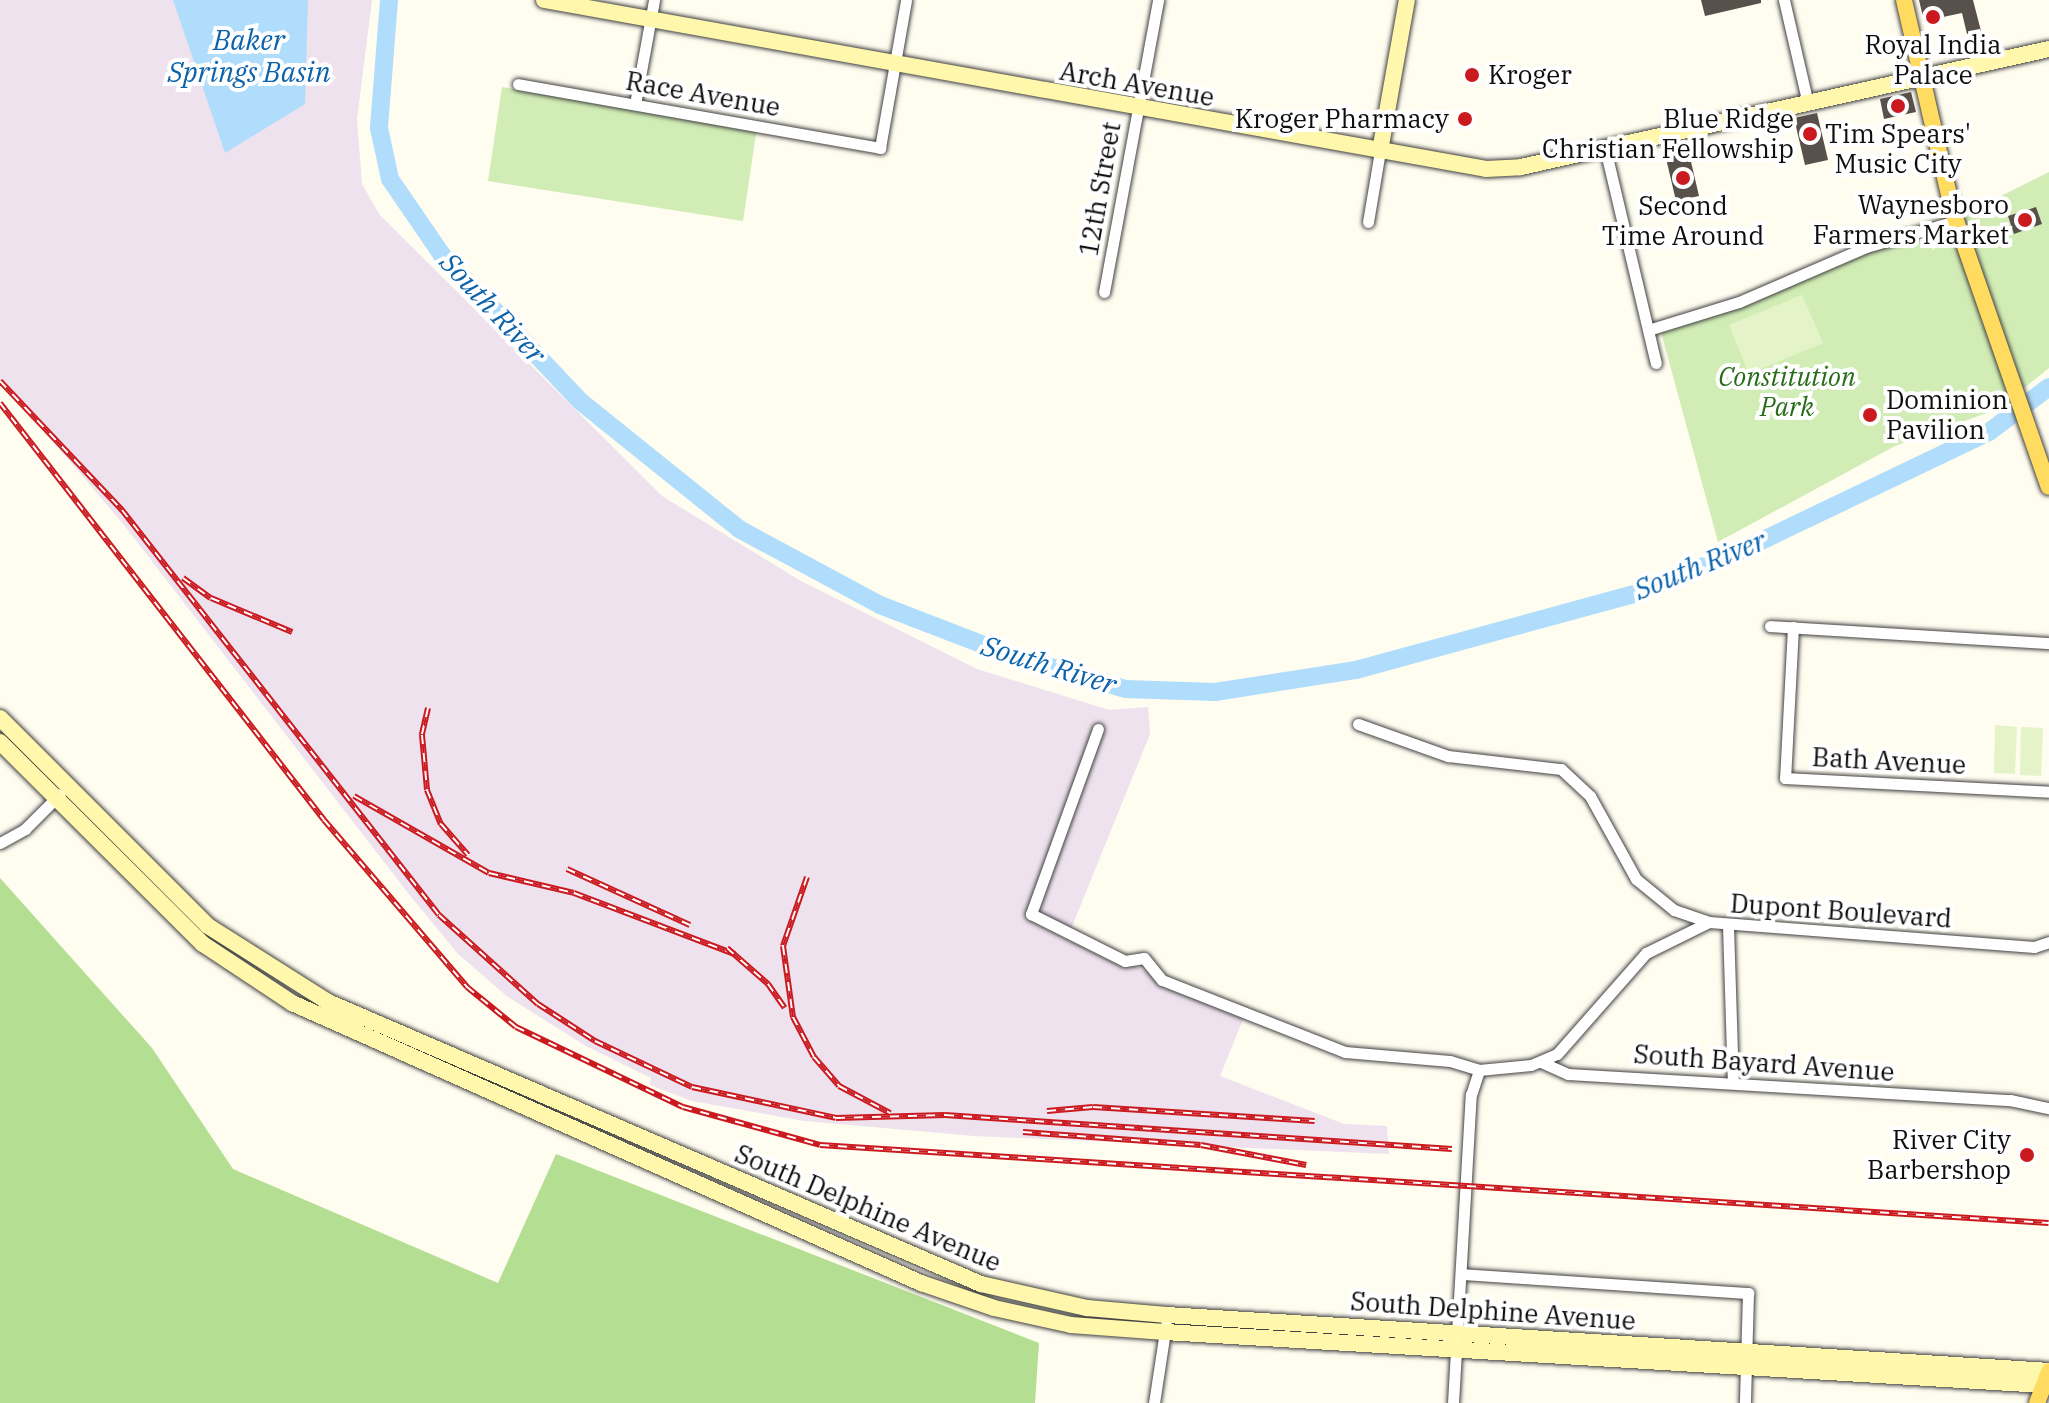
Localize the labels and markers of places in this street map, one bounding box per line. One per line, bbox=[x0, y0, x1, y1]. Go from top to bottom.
marker: Royal India Palace bbox=[1924, 8, 1942, 26]
place label: Royal India Palace bbox=[1865, 29, 2001, 90]
place label: Kroger bbox=[1488, 59, 1572, 91]
marker: Kroger bbox=[1463, 66, 1481, 84]
marker: Tim Spears' Music City bbox=[1889, 97, 1907, 115]
place label: Kroger Pharmacy bbox=[1235, 103, 1449, 135]
place label: Blue Ridge Christian Fellowship bbox=[1542, 103, 1794, 164]
marker: Kroger Pharmacy bbox=[1456, 110, 1474, 128]
place label: Tim Spears' Music City bbox=[1825, 118, 1971, 180]
marker: Blue Ridge Christian Fellowship bbox=[1801, 125, 1819, 143]
marker: Second Time Around bbox=[1674, 169, 1692, 187]
place label: Waynesboro Farmers Market bbox=[1813, 189, 2009, 250]
place label: Second Time Around bbox=[1602, 190, 1764, 252]
marker: Waynesboro Farmers Market bbox=[2016, 211, 2034, 229]
place label: Dominion Pavilion bbox=[1886, 384, 2008, 446]
marker: Dominion Pavilion bbox=[1861, 406, 1879, 424]
place label: River City Barbershop bbox=[1867, 1124, 2011, 1186]
marker: River City Barbershop bbox=[2018, 1146, 2036, 1164]

